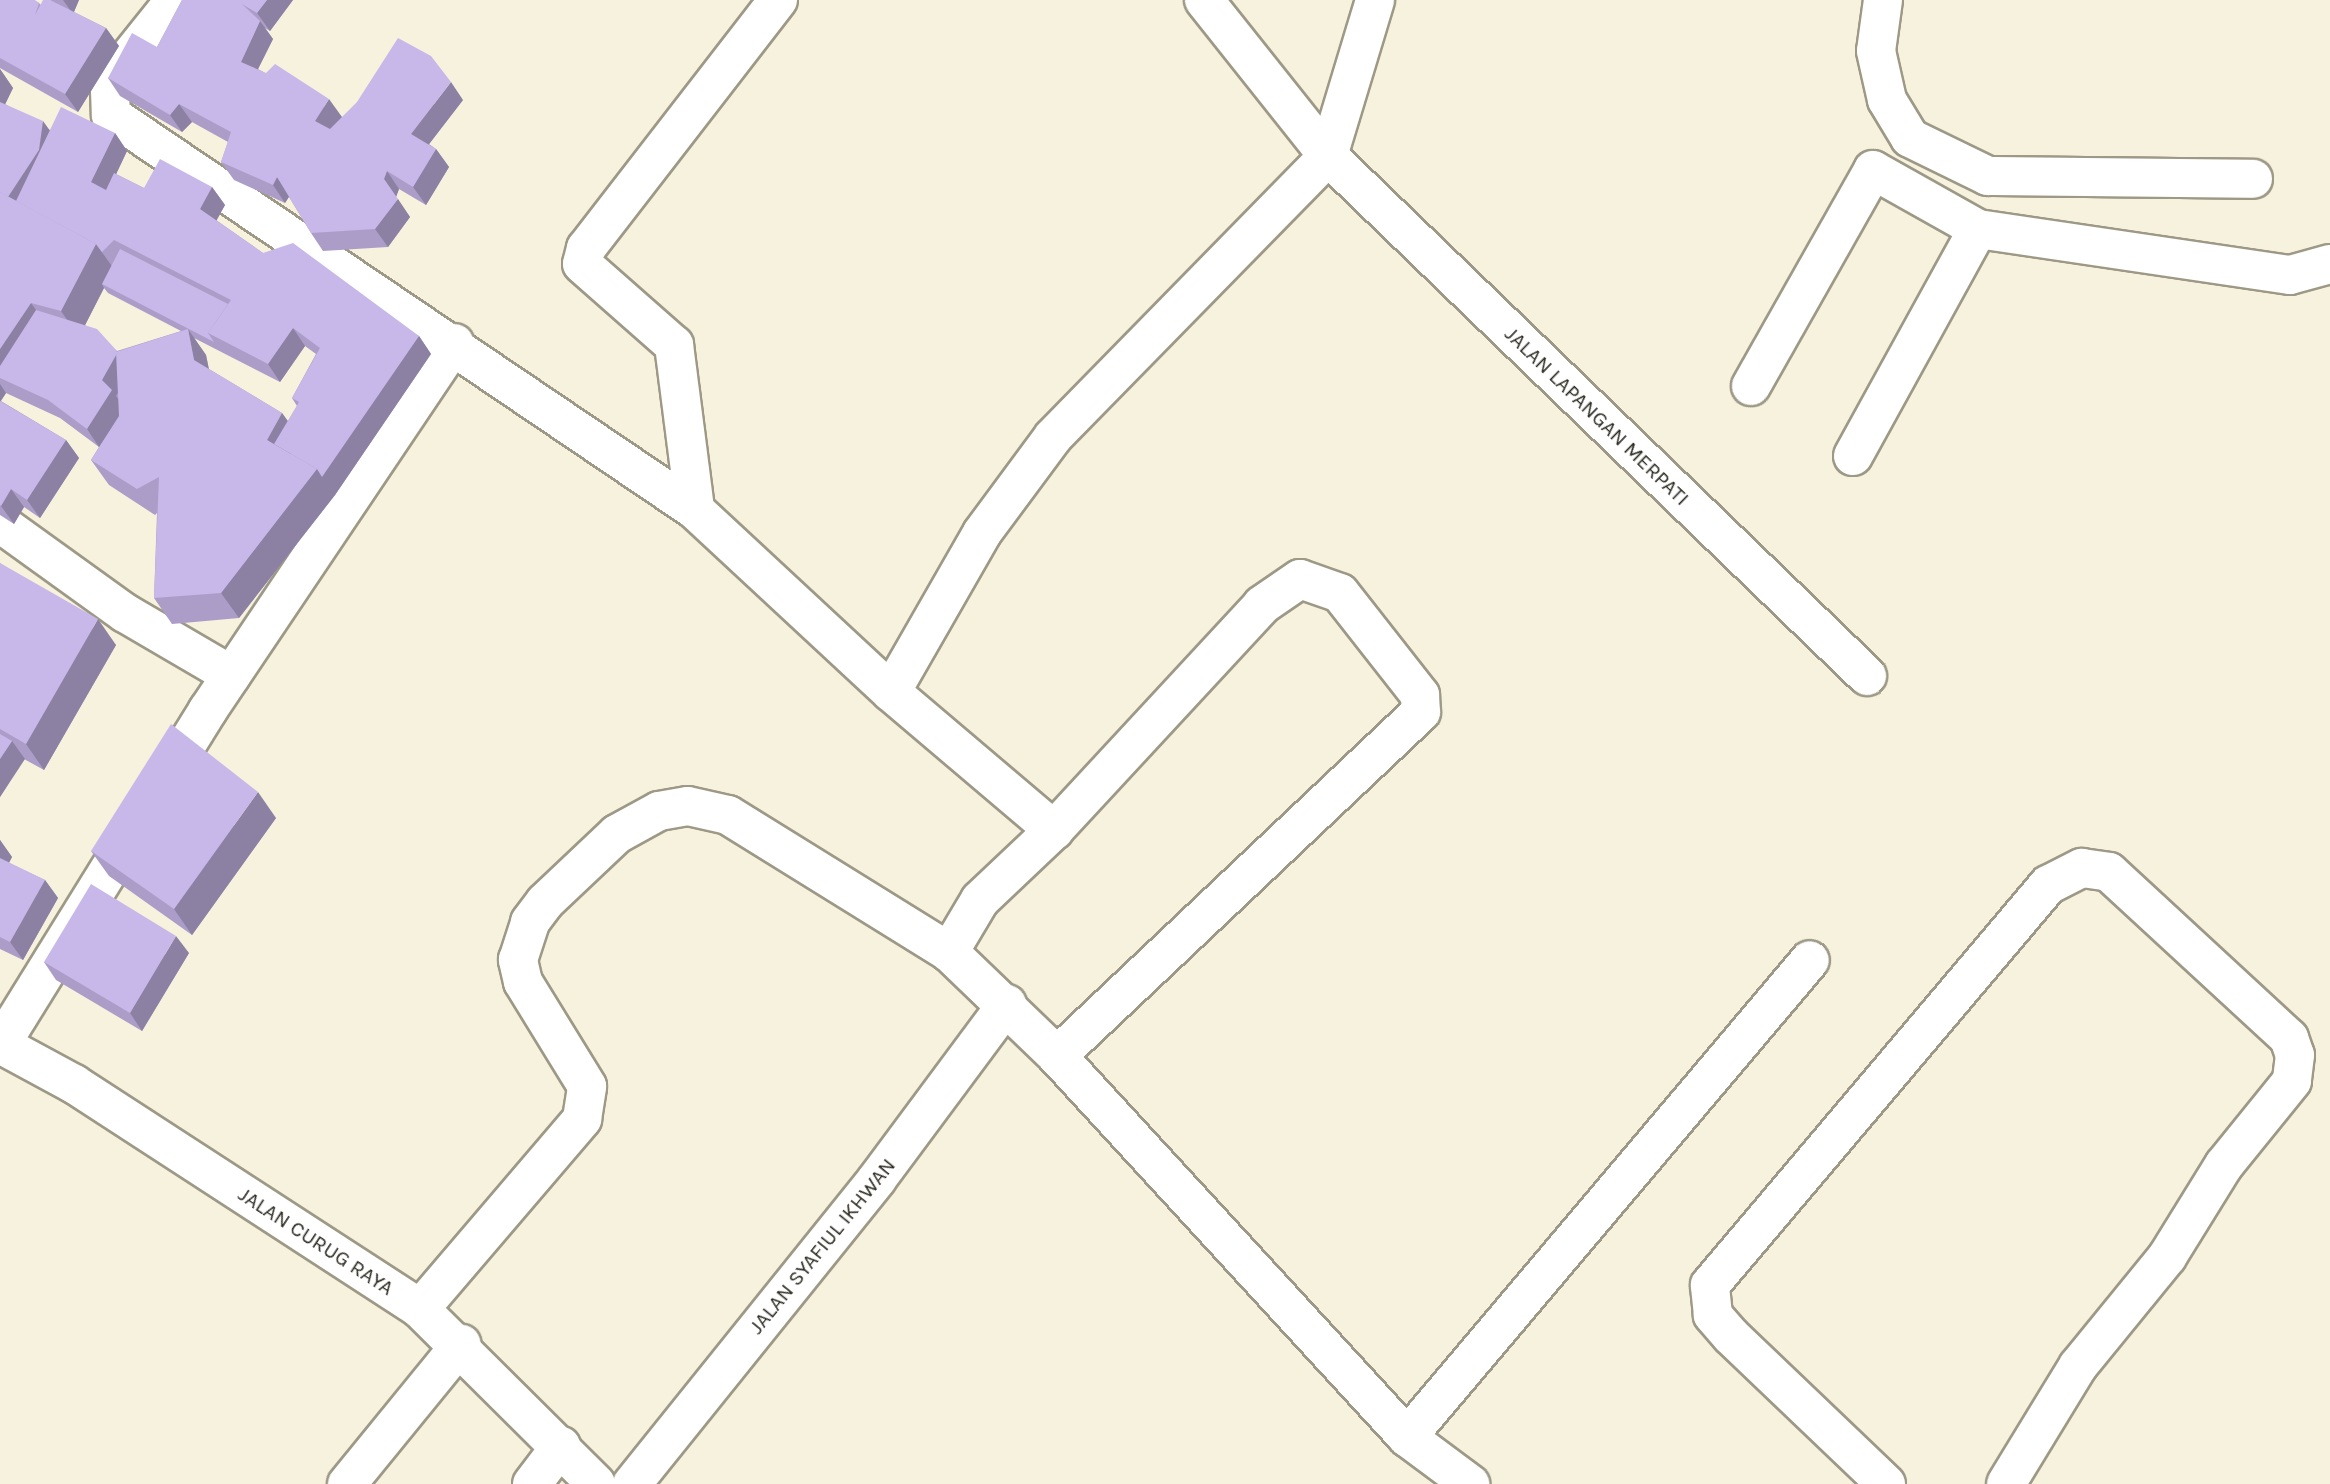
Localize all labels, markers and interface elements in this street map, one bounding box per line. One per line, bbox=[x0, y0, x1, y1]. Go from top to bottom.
street label: JALAN LAPANGAN MERPATI bbox=[1500, 321, 1694, 511]
street label: JALAN SYAFIUL IKHWAN bbox=[743, 1153, 901, 1339]
street label: JALAN CURUG RAYA bbox=[234, 1181, 398, 1301]

